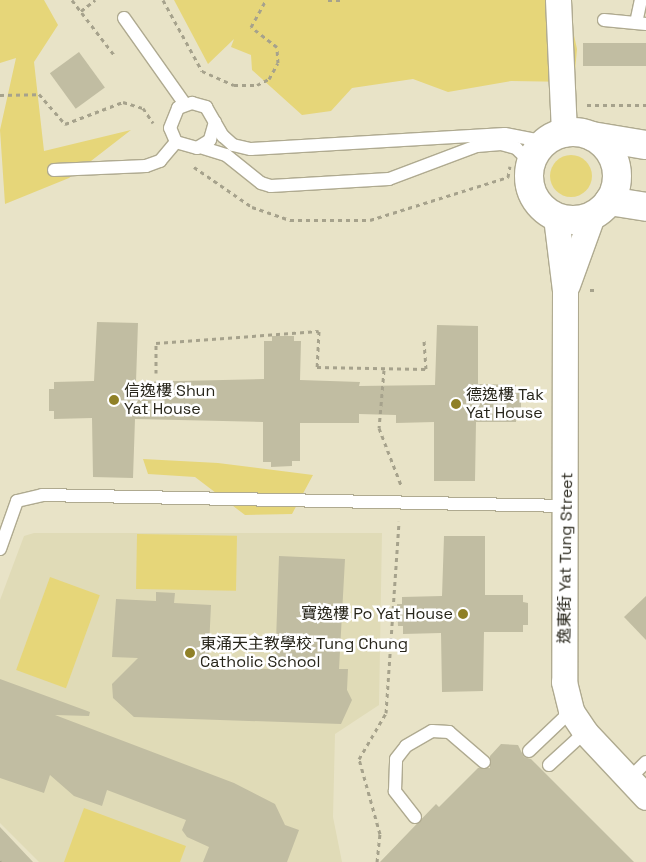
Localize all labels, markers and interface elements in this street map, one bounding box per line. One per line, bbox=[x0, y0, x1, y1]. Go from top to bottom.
place label: 信逸樓 Shun Yat House bbox=[124, 381, 215, 419]
place label: 德逸樓 Tak Yat House bbox=[466, 385, 544, 423]
marker: 信逸樓 Shun Yat House bbox=[108, 394, 120, 406]
marker: 德逸樓 Tak Yat House bbox=[450, 398, 462, 410]
street label: 逸東街 Yat Tung Street bbox=[555, 472, 577, 644]
place label: 寶逸樓 Po Yat House bbox=[301, 604, 453, 624]
marker: 寶逸樓 Po Yat House bbox=[457, 608, 469, 620]
place label: 東涌天主教學校 Tung Chung Catholic School bbox=[200, 634, 408, 672]
marker: 東涌天主教學校 Tung Chung Catholic School bbox=[184, 647, 196, 659]

